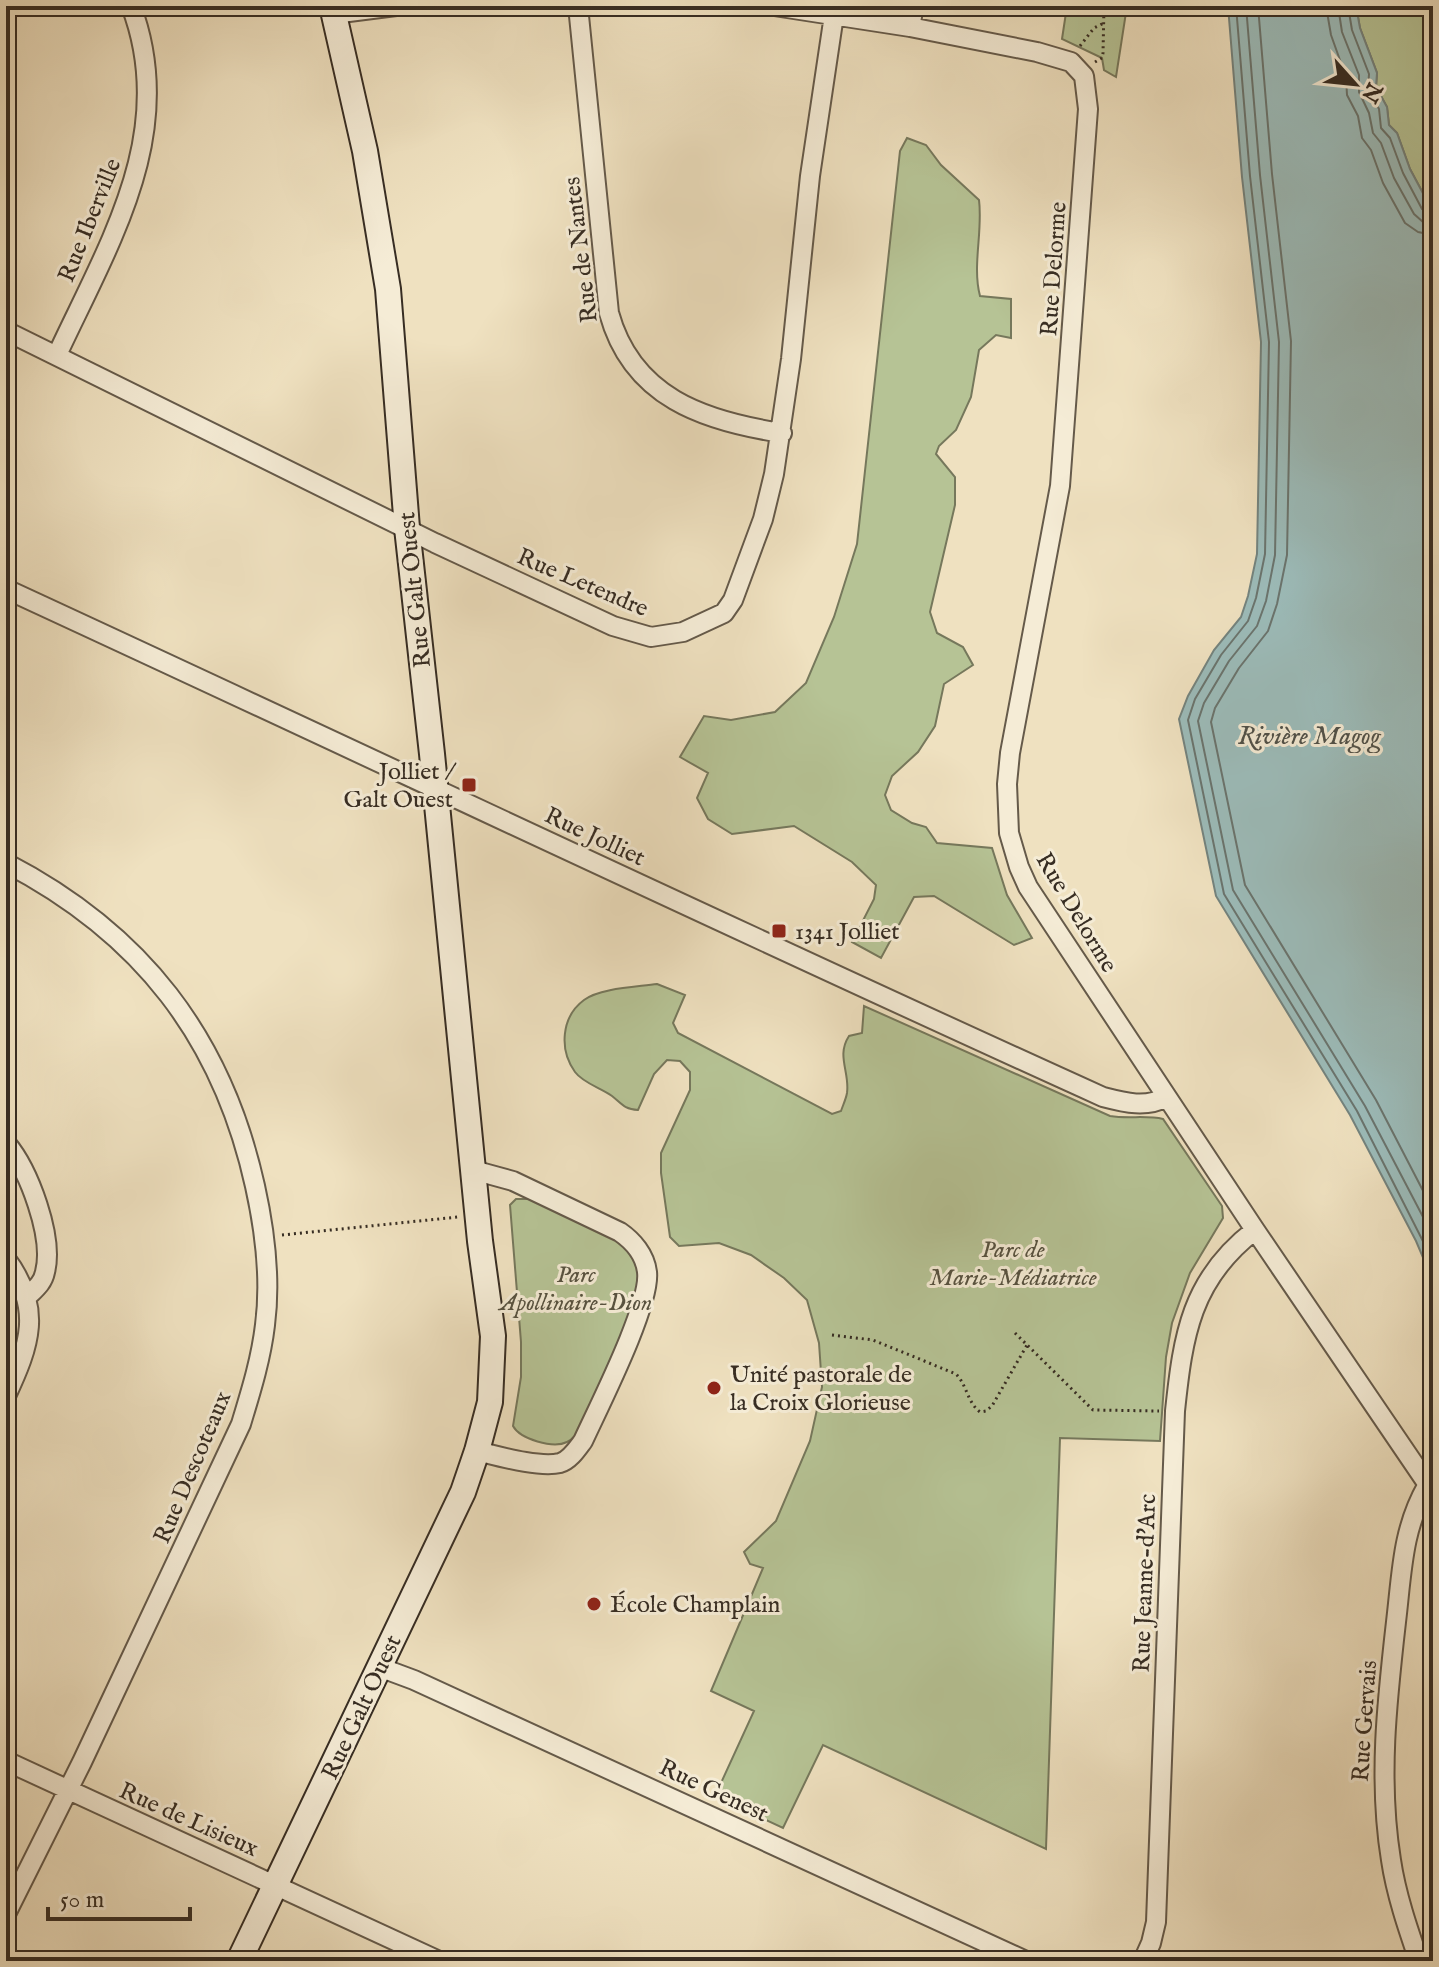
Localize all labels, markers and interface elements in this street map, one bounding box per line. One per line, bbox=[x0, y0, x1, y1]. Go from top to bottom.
north arrow bbox=[1315, 44, 1395, 124]
text: N bbox=[1354, 76, 1388, 107]
street label: Rue Iberville bbox=[51, 154, 129, 287]
street label: Rue de Nantes bbox=[557, 175, 606, 325]
street label: Rue Delorme bbox=[1034, 201, 1075, 337]
street label: Rue Galt Ouest bbox=[392, 510, 439, 669]
street label: Rue Letendre bbox=[512, 542, 653, 625]
water label: Rivière Magog bbox=[1238, 720, 1381, 754]
place label: Jolliet / Galt Ouest bbox=[343, 757, 457, 816]
marker: Jolliet / Galt Ouest bbox=[460, 776, 478, 794]
street label: Rue Jolliet bbox=[539, 801, 650, 874]
street label: Rue Delorme bbox=[1028, 847, 1124, 978]
place label: 1341 Jolliet bbox=[795, 917, 900, 948]
marker: 1341 Jolliet bbox=[770, 922, 788, 940]
park label: Parc de Marie-Médiatrice bbox=[929, 1235, 1097, 1294]
park label: Parc Apollinaire-Dion bbox=[497, 1260, 652, 1319]
place label: Unité pastorale de la Croix Glorieuse bbox=[730, 1360, 912, 1419]
marker: Unité pastorale de la Croix Glorieuse bbox=[705, 1379, 723, 1397]
street label: Rue Descoteaux bbox=[147, 1386, 240, 1548]
street label: Rue Jeanne-d'Arc bbox=[1127, 1493, 1164, 1673]
place label: École Champlain bbox=[610, 1590, 781, 1621]
marker: École Champlain bbox=[585, 1595, 603, 1613]
street label: Rue Galt Ouest bbox=[315, 1630, 409, 1785]
street label: Rue Gervais bbox=[1346, 1659, 1385, 1783]
street label: Rue Genest bbox=[654, 1752, 773, 1830]
street label: Rue de Lisieux bbox=[114, 1776, 263, 1865]
scale bar bbox=[48, 1871, 190, 1921]
text: 50 m bbox=[60, 1885, 104, 1916]

